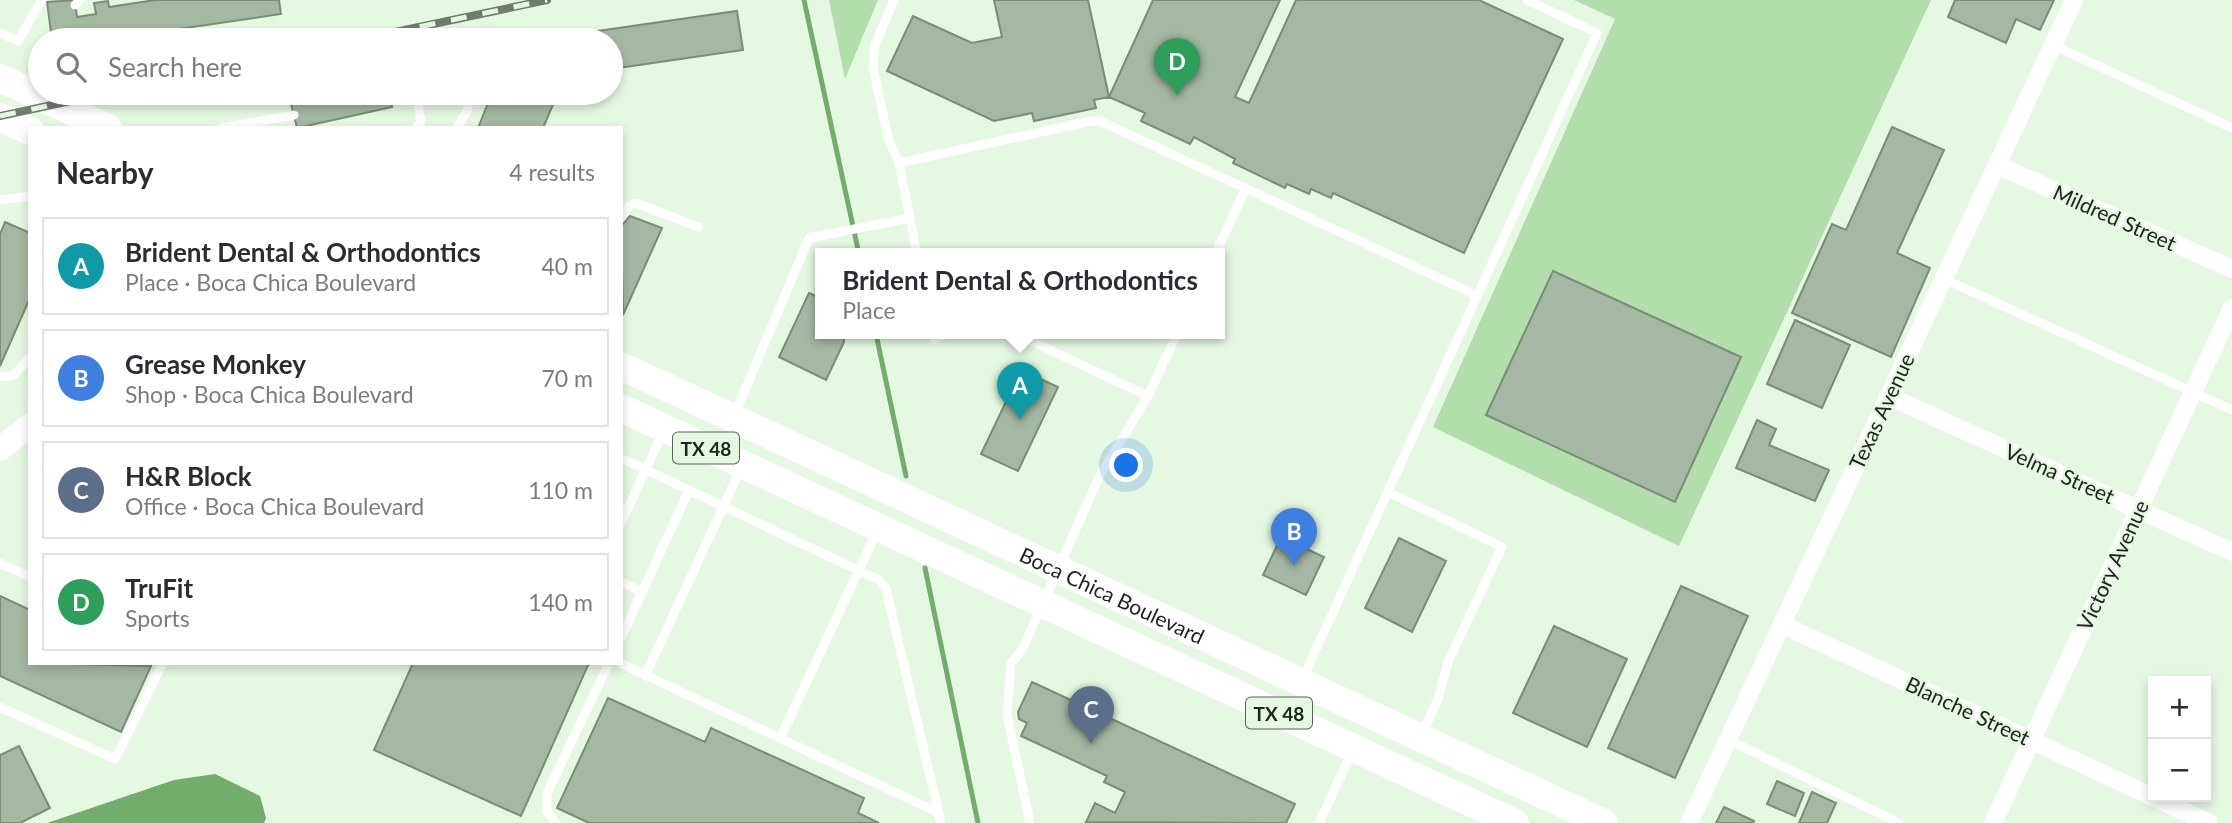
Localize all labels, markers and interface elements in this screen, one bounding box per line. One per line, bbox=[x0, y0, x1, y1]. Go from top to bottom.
search box bbox=[28, 28, 623, 105]
pin: D bbox=[1154, 38, 1200, 96]
icon: search bbox=[52, 48, 90, 86]
text: Search here bbox=[108, 51, 242, 83]
text: Nearby bbox=[56, 154, 154, 190]
text: 4 results bbox=[509, 158, 595, 186]
street label: Mildred Street bbox=[2050, 179, 2181, 255]
text: Brident Dental & Orthodontics bbox=[125, 236, 481, 268]
popup bbox=[815, 248, 1225, 339]
text: A bbox=[73, 252, 89, 280]
text: 40 m bbox=[542, 252, 593, 280]
text: Brident Dental & Orthodontics bbox=[842, 264, 1198, 296]
text: Place · Boca Chica Boulevard bbox=[125, 268, 416, 296]
text: Place bbox=[842, 296, 896, 324]
text: Grease Monkey bbox=[125, 348, 306, 380]
street label: Texas Avenue bbox=[1843, 349, 1919, 473]
pin: A bbox=[997, 362, 1043, 420]
text: B bbox=[73, 364, 89, 392]
text: 70 m bbox=[542, 364, 593, 392]
text: Shop · Boca Chica Boulevard bbox=[125, 380, 414, 408]
road number: TX 48 bbox=[673, 432, 739, 463]
street label: Velma Street bbox=[2001, 438, 2119, 508]
your location bbox=[1109, 448, 1143, 482]
text: H&R Block bbox=[125, 460, 252, 492]
text: C bbox=[73, 476, 89, 504]
text: 110 m bbox=[528, 476, 593, 504]
text: Office · Boca Chica Boulevard bbox=[125, 492, 424, 520]
street label: Victory Avenue bbox=[2071, 496, 2153, 634]
pin: B bbox=[1271, 508, 1317, 566]
street label: Boca Chica Boulevard bbox=[1016, 541, 1209, 648]
text: TruFit bbox=[125, 572, 193, 604]
text: D bbox=[72, 588, 90, 616]
text: 140 m bbox=[528, 588, 593, 616]
text: Sports bbox=[125, 604, 190, 632]
street label: Blanche Street bbox=[1902, 670, 2034, 750]
map controls bbox=[2148, 676, 2211, 802]
button: + bbox=[2148, 676, 2211, 739]
pin: C bbox=[1068, 686, 1114, 744]
road number: TX 48 bbox=[1246, 698, 1312, 728]
button: − bbox=[2148, 739, 2211, 802]

